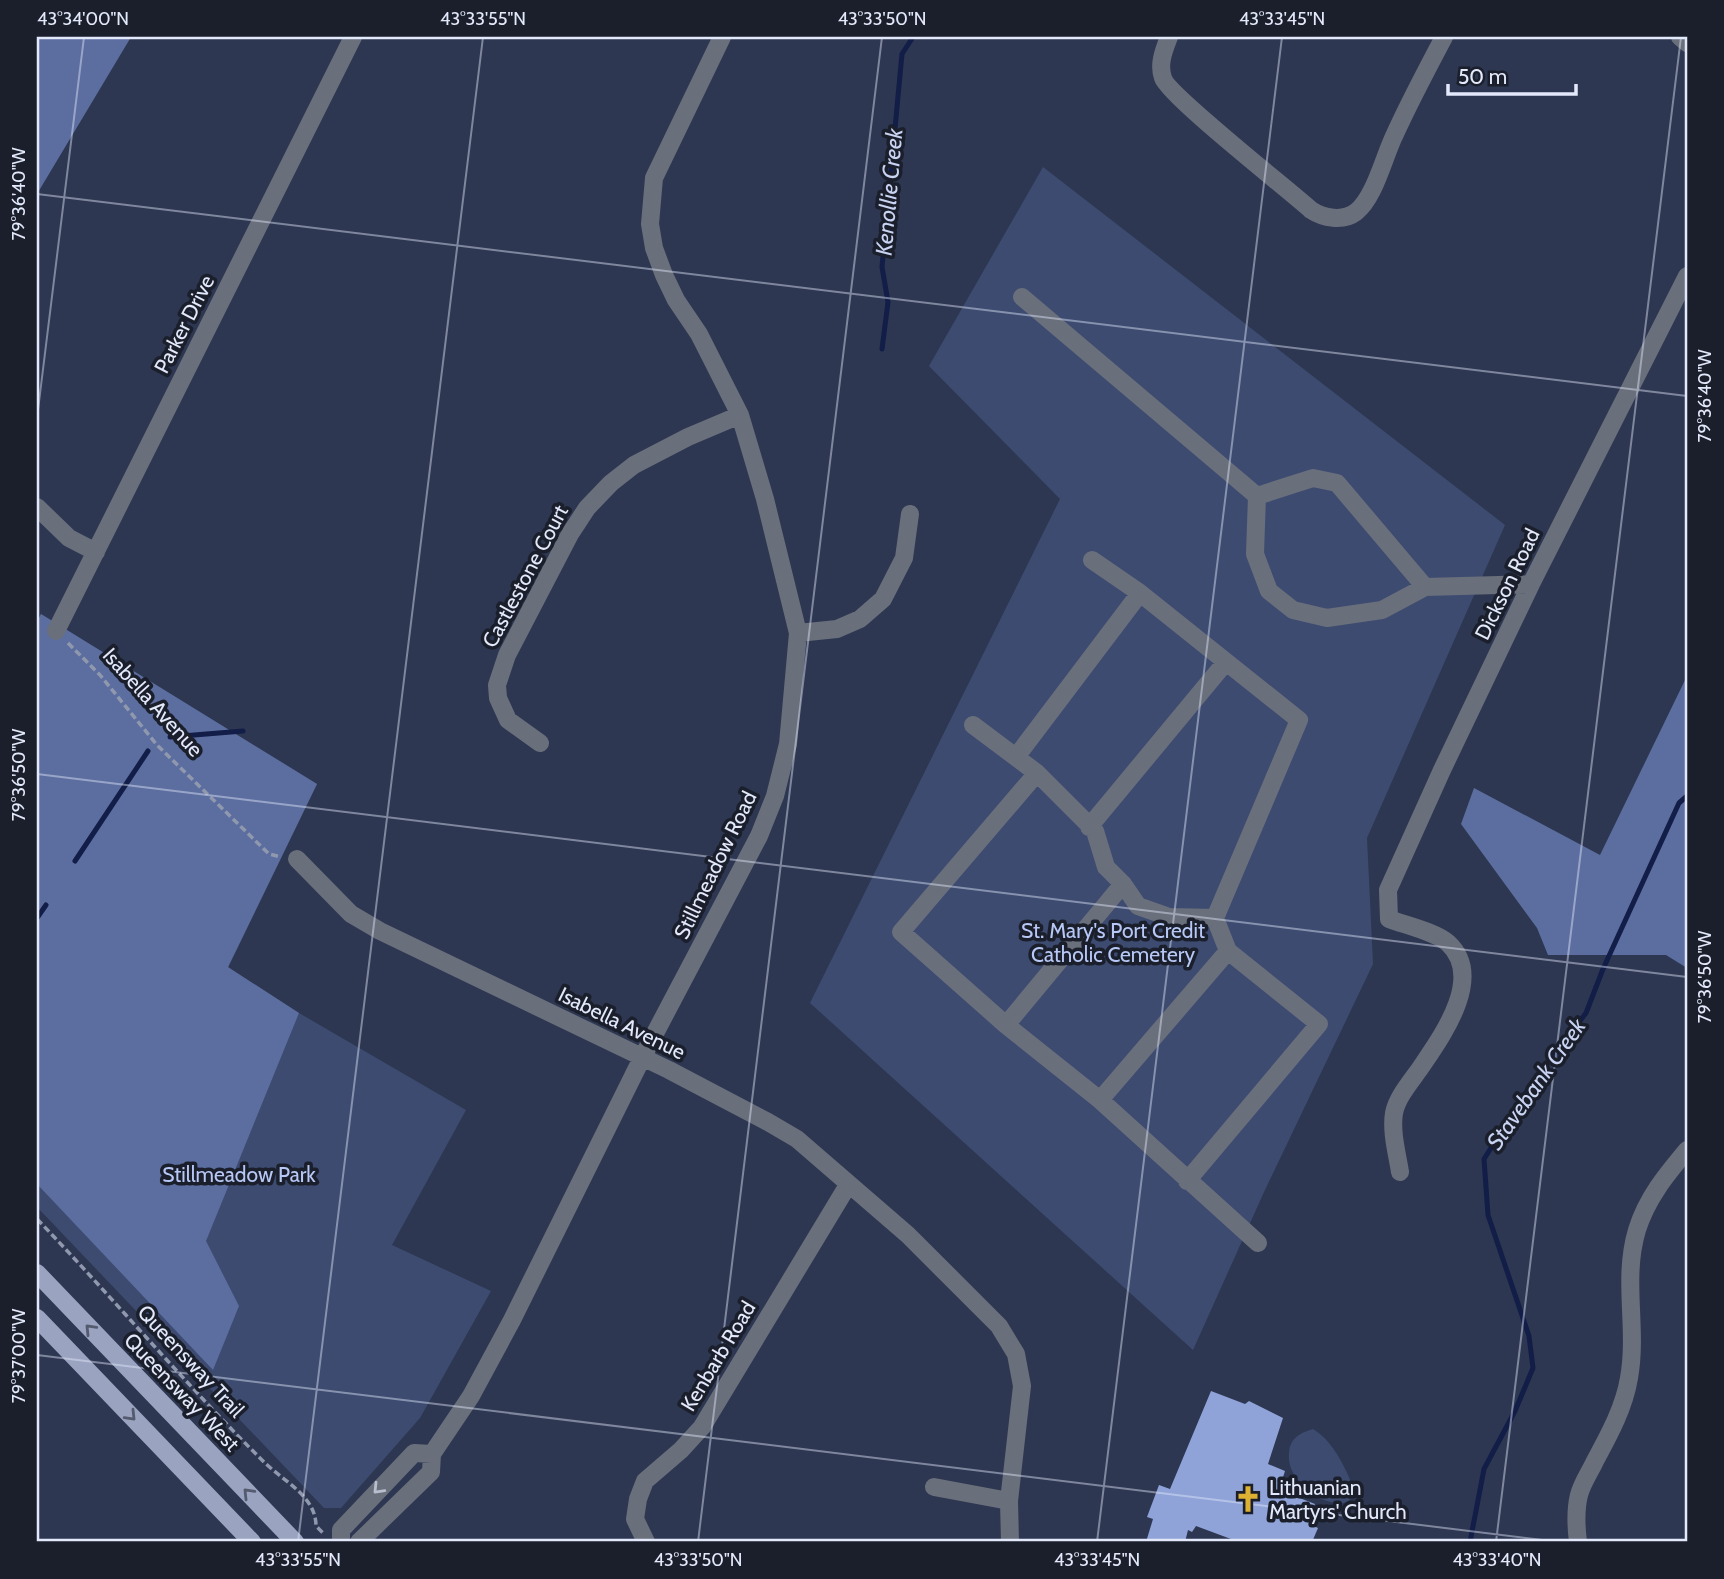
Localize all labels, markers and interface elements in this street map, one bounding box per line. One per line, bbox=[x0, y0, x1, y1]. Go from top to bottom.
text: 43°34'00"N bbox=[37, 8, 129, 30]
text: 43°33'55"N bbox=[440, 8, 526, 30]
text: 43°33'50"N bbox=[838, 8, 926, 30]
text: 43°33'45"N bbox=[1239, 8, 1325, 30]
scale bar bbox=[1448, 52, 1575, 96]
text: 50 m bbox=[1458, 64, 1507, 89]
water label: Kenollie Creek bbox=[869, 126, 909, 257]
text: 79°36'40"W bbox=[8, 147, 30, 241]
street label: Parker Drive bbox=[149, 271, 219, 377]
text: 79°36'40"W bbox=[1694, 349, 1716, 443]
street label: Castlestone Court bbox=[477, 500, 573, 652]
street label: Dickson Road bbox=[1469, 524, 1545, 644]
street label: Isabella Avenue bbox=[98, 642, 209, 762]
text: 79°36'50"W bbox=[8, 729, 30, 821]
street label: Stillmeadow Road bbox=[668, 787, 762, 943]
park label: St. Mary's Port Credit Catholic Cemetery bbox=[1021, 918, 1205, 967]
text: 79°36'50"W bbox=[1694, 931, 1716, 1023]
street label: Isabella Avenue bbox=[555, 982, 690, 1065]
water label: Stavebank Creek bbox=[1481, 1012, 1592, 1155]
park label: Stillmeadow Park bbox=[162, 1162, 316, 1187]
street label: Kenbarb Road bbox=[675, 1296, 761, 1416]
street label: Queensway Trail bbox=[133, 1300, 249, 1422]
text: 79°37'00"W bbox=[8, 1309, 30, 1403]
one-way arrow bbox=[86, 1324, 99, 1337]
street label: Queensway West bbox=[119, 1328, 245, 1456]
one-way arrow bbox=[123, 1408, 136, 1421]
place label: Lithuanian Martyrs' Church bbox=[1269, 1475, 1407, 1524]
one-way arrow bbox=[374, 1481, 387, 1494]
church icon: Lithuanian Martyrs' Church bbox=[1233, 1484, 1263, 1514]
one-way arrow bbox=[243, 1488, 256, 1501]
text: 43°33'55"N bbox=[255, 1549, 341, 1571]
text: 43°33'50"N bbox=[654, 1549, 742, 1571]
text: 43°33'45"N bbox=[1054, 1549, 1140, 1571]
text: 43°33'40"N bbox=[1452, 1549, 1542, 1571]

